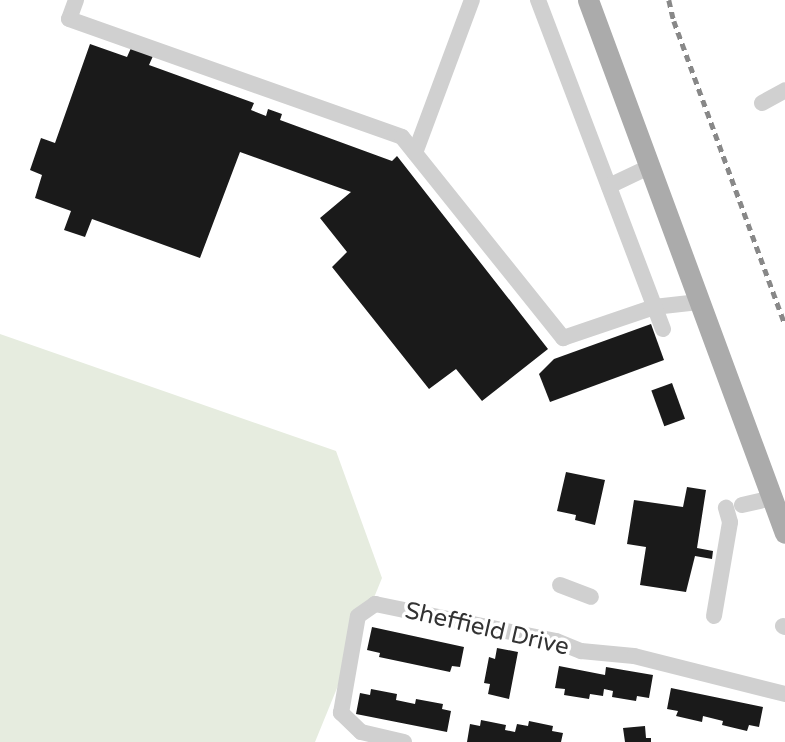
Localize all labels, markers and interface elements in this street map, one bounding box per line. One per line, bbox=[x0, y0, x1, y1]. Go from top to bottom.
street label: Sheffield Drive bbox=[402, 596, 572, 662]

